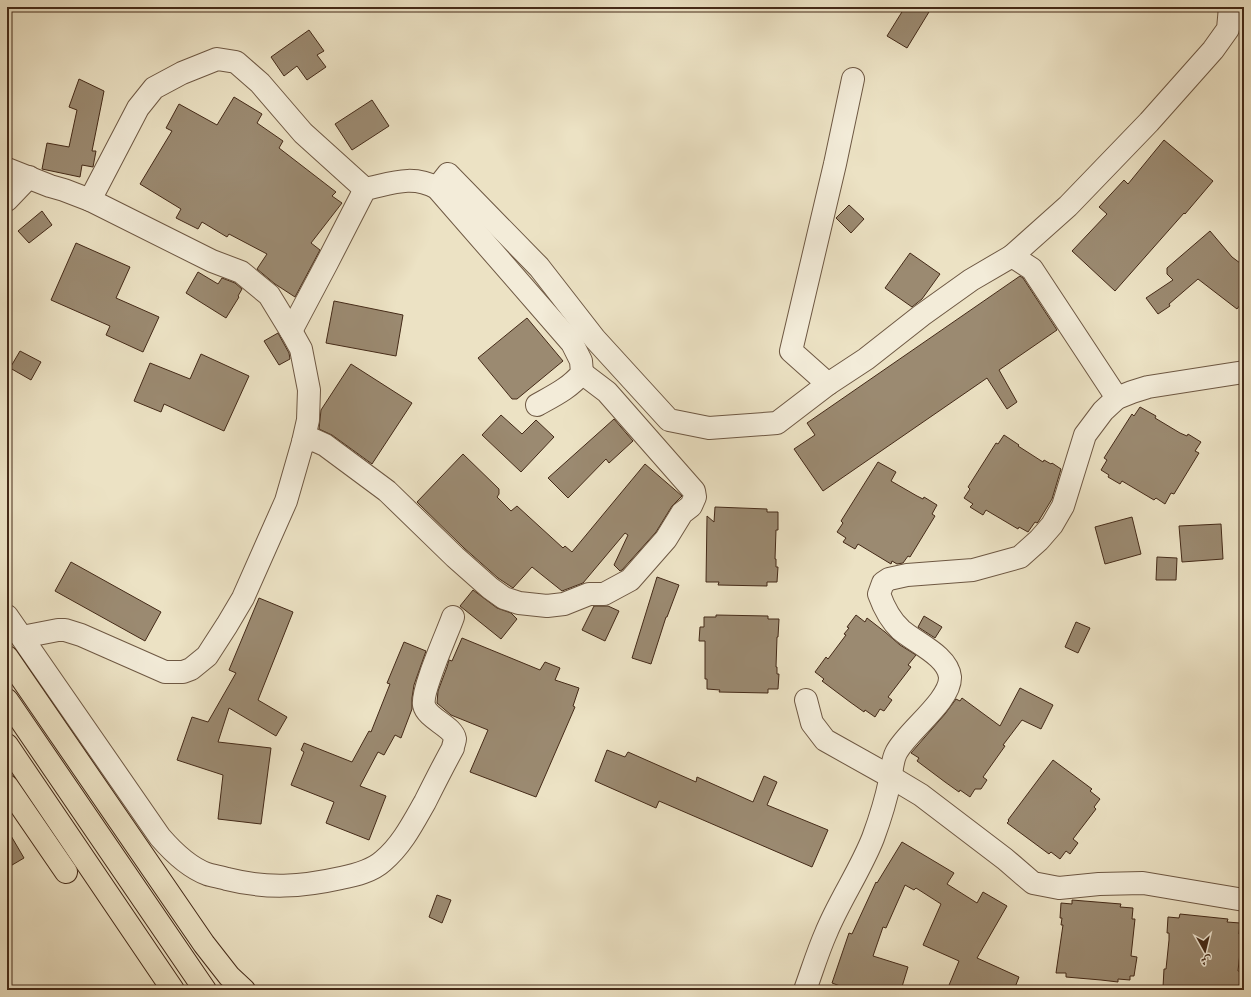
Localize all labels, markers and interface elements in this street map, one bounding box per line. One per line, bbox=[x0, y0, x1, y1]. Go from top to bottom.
north arrow bbox=[1185, 931, 1225, 971]
text: ش bbox=[1200, 952, 1213, 968]

